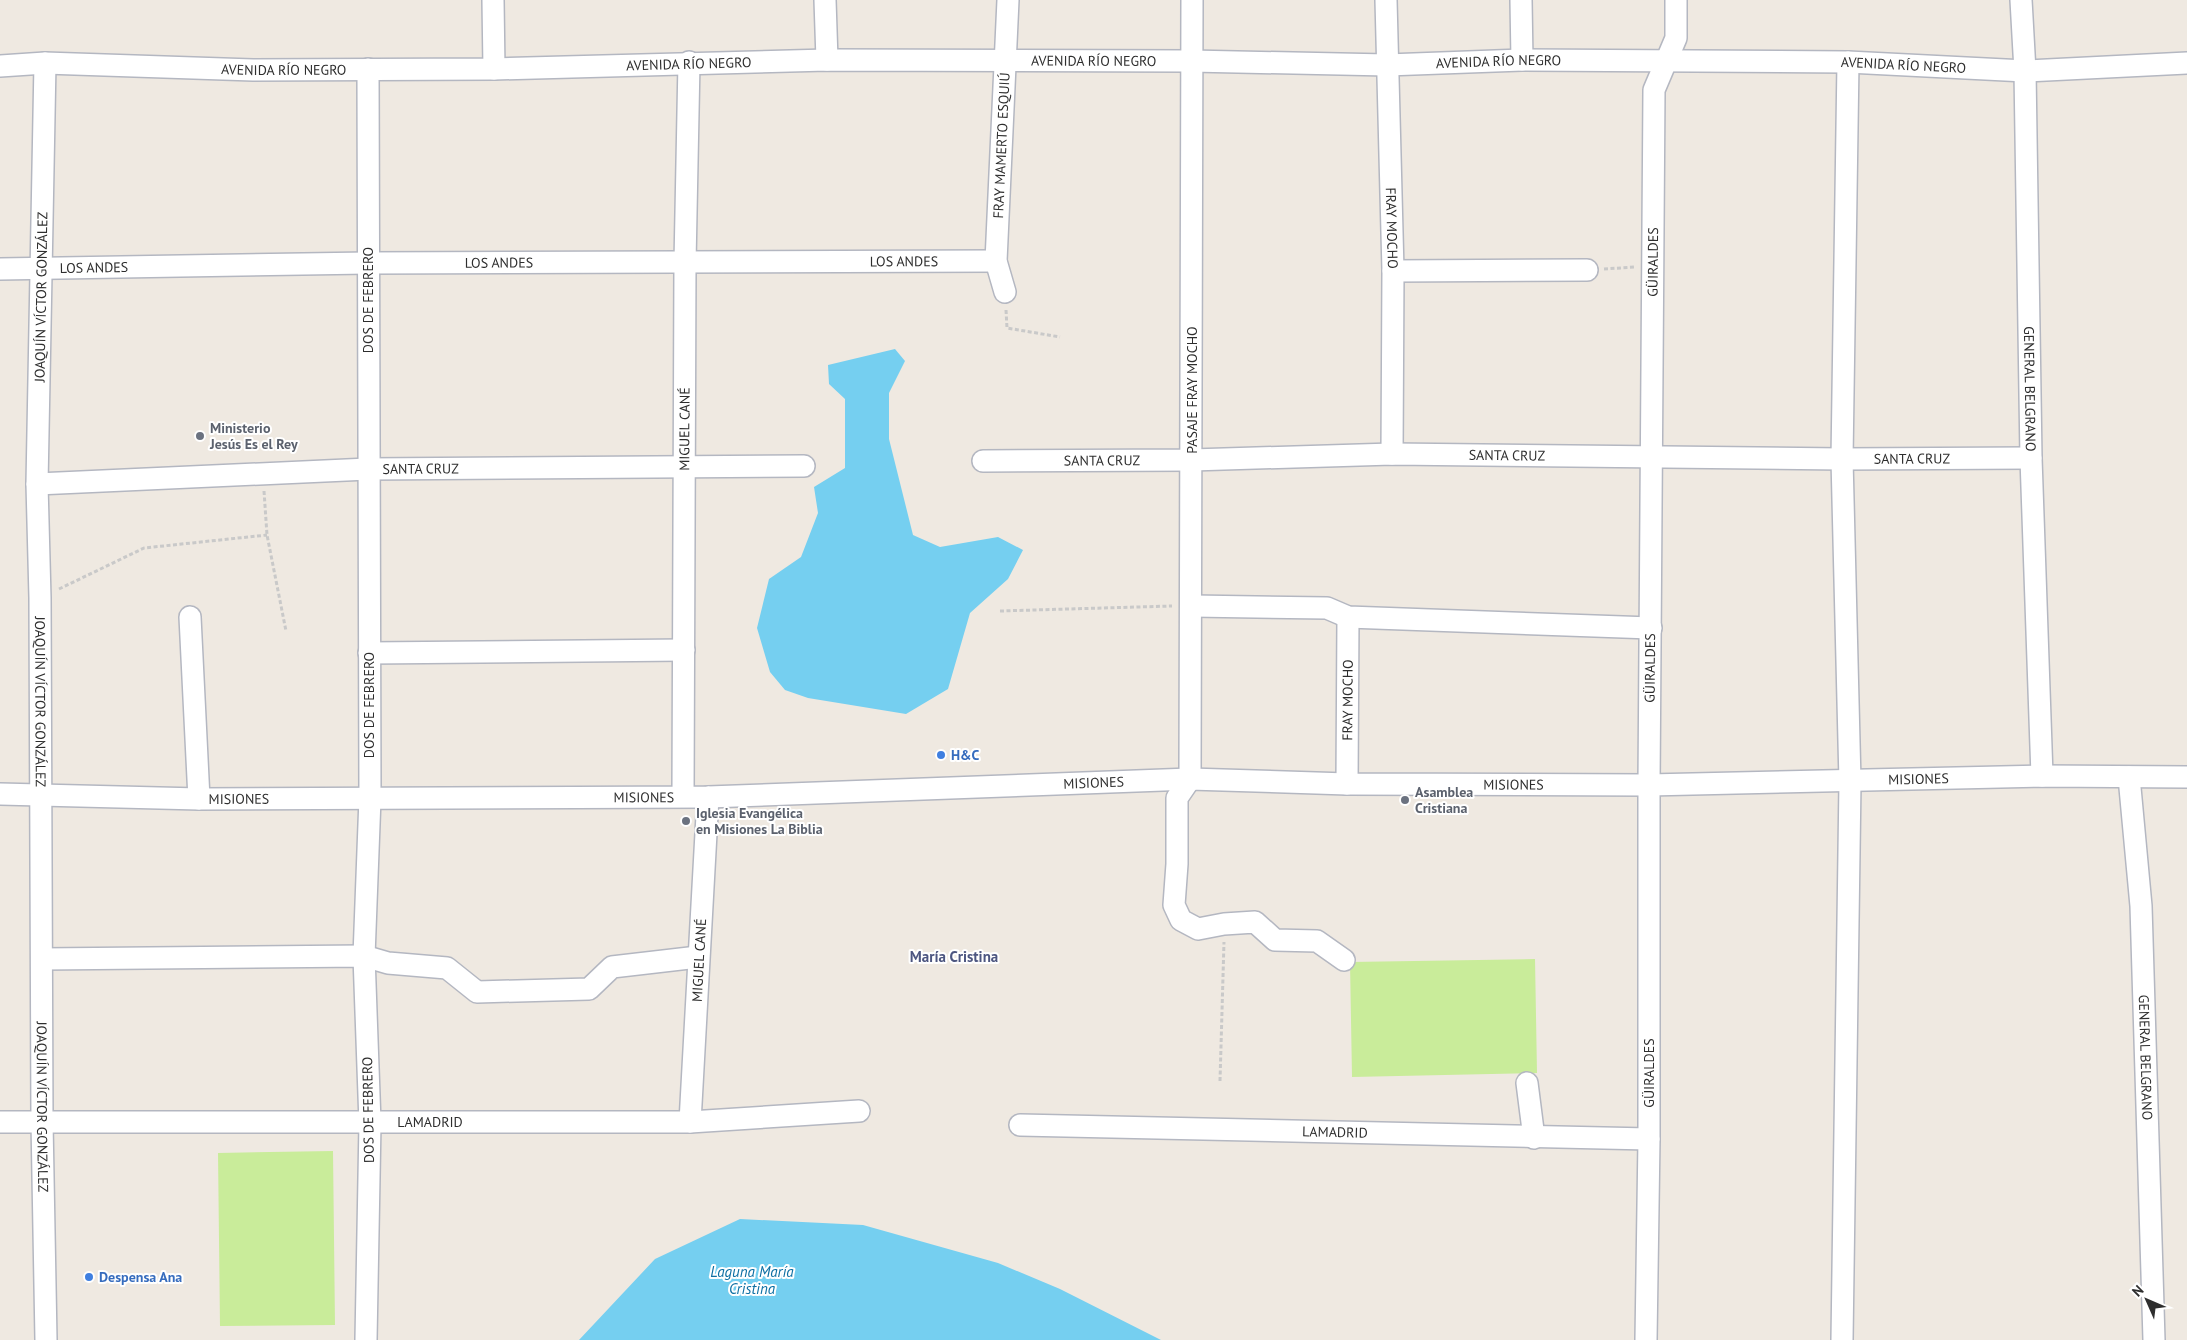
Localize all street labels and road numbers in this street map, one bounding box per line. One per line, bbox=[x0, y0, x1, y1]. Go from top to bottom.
street label: AVENIDA RÍO NEGRO bbox=[1436, 51, 1561, 72]
street label: AVENIDA RÍO NEGRO bbox=[1031, 52, 1156, 70]
street label: AVENIDA RÍO NEGRO bbox=[626, 53, 752, 74]
street label: AVENIDA RÍO NEGRO bbox=[1841, 53, 1966, 77]
street label: AVENIDA RÍO NEGRO bbox=[221, 60, 346, 79]
street label: FRAY MAMERTO ESQUIÚ bbox=[989, 72, 1014, 219]
street label: FRAY MOCHO bbox=[1382, 187, 1402, 269]
street label: JOAQUÍN VÍCTOR GONZÁLEZ bbox=[30, 211, 51, 383]
street label: GÜIRALDES bbox=[1644, 227, 1662, 297]
street label: DOS DE FEBRERO bbox=[359, 247, 377, 353]
street label: LOS ANDES bbox=[870, 252, 938, 270]
street label: LOS ANDES bbox=[465, 253, 533, 272]
street label: LOS ANDES bbox=[60, 258, 128, 277]
street label: PASAJE FRAY MOCHO bbox=[1183, 326, 1201, 454]
street label: GENERAL BELGRANO bbox=[2020, 326, 2040, 452]
street label: MIGUEL CANÉ bbox=[675, 387, 694, 471]
street label: SANTA CRUZ bbox=[1469, 446, 1546, 465]
street label: SANTA CRUZ bbox=[1874, 449, 1950, 468]
street label: SANTA CRUZ bbox=[1064, 451, 1141, 470]
street label: SANTA CRUZ bbox=[382, 459, 459, 478]
street label: JOAQUÍN VÍCTOR GONZÁLEZ bbox=[31, 615, 50, 788]
street label: GÜIRALDES bbox=[1641, 633, 1659, 703]
street label: DOS DE FEBRERO bbox=[360, 652, 378, 758]
street label: FRAY MOCHO bbox=[1338, 659, 1357, 741]
street label: MISIONES bbox=[1888, 769, 1949, 789]
street label: MISIONES bbox=[1063, 772, 1124, 793]
street label: MISIONES bbox=[1483, 775, 1544, 794]
street label: MISIONES bbox=[614, 788, 674, 806]
street label: MISIONES bbox=[209, 790, 269, 808]
street label: MIGUEL CANÉ bbox=[688, 918, 710, 1002]
street label: GENERAL BELGRANO bbox=[2135, 994, 2156, 1120]
street label: JOAQUÍN VÍCTOR GONZÁLEZ bbox=[33, 1020, 52, 1193]
street label: GÜIRALDES bbox=[1640, 1038, 1658, 1108]
street label: DOS DE FEBRERO bbox=[358, 1057, 378, 1163]
street label: LAMADRID bbox=[397, 1113, 463, 1131]
street label: LAMADRID bbox=[1302, 1122, 1368, 1142]

